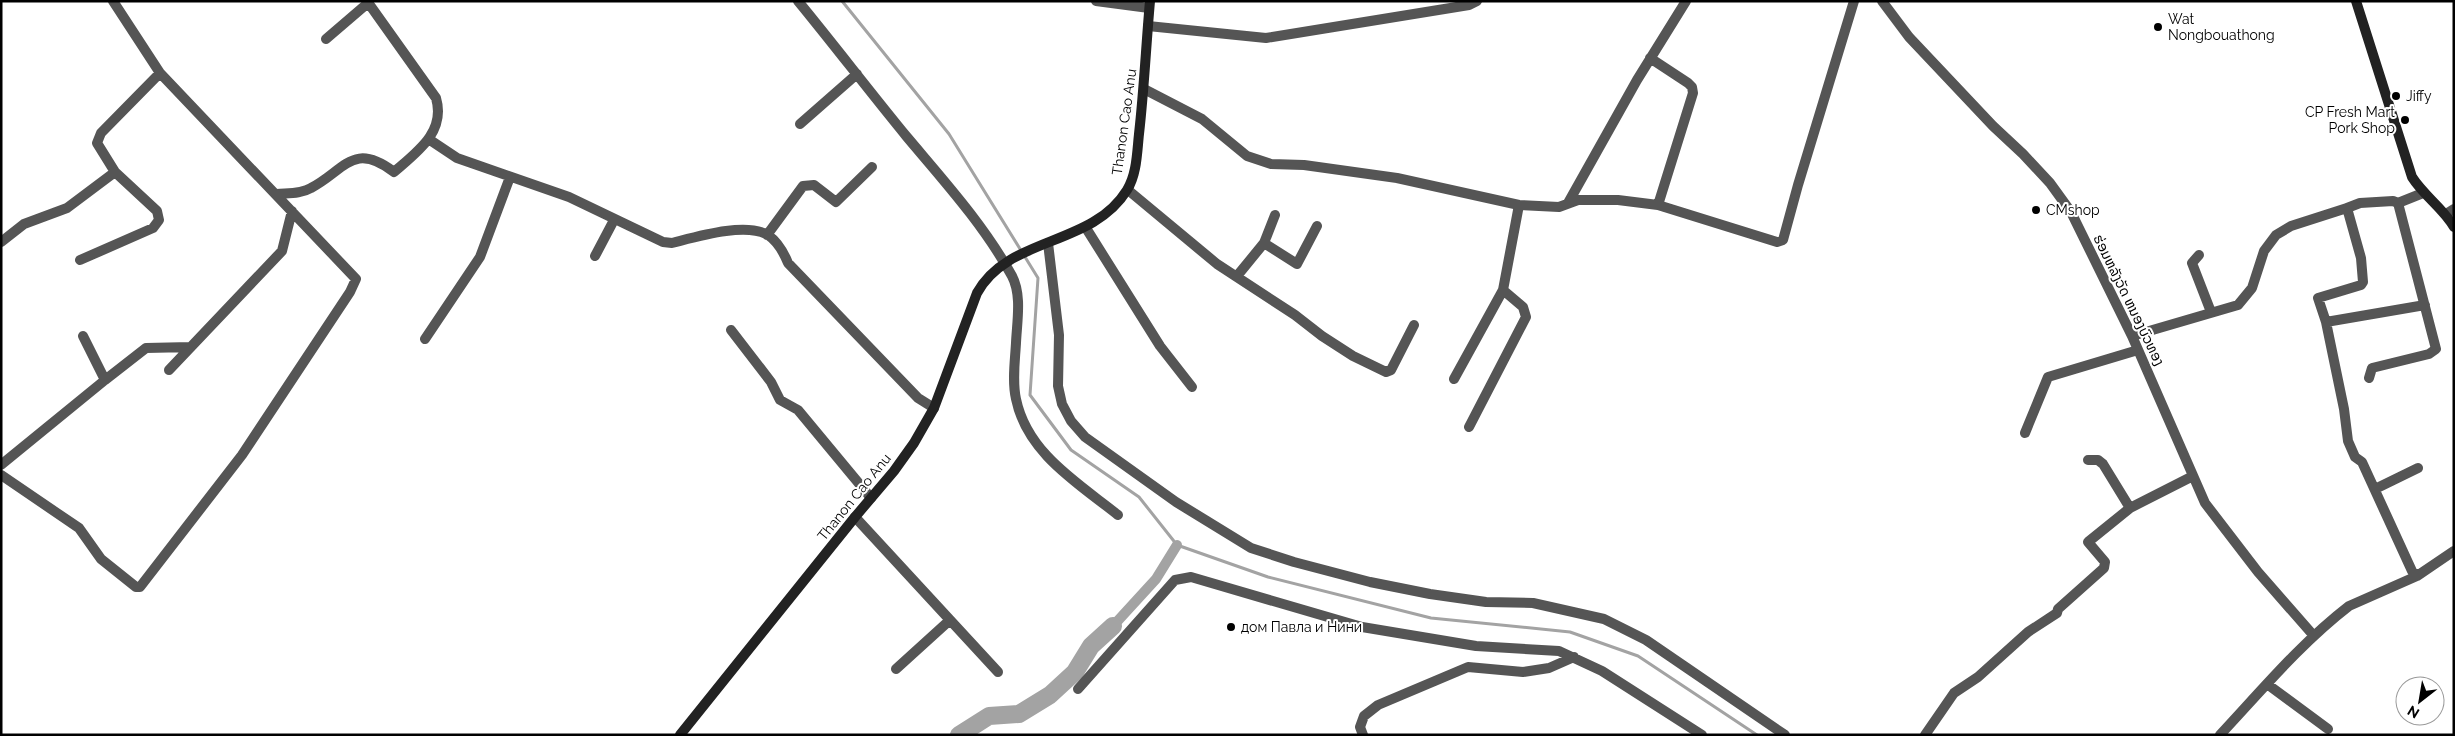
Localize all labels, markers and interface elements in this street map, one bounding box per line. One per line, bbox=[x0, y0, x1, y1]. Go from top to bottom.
place label: Wat Nongbouathong bbox=[2168, 11, 2275, 43]
marker: Wat Nongbouathong bbox=[2152, 21, 2164, 33]
street label: Thanon Cao Anu bbox=[1109, 68, 1139, 176]
place label: Jiffy bbox=[2406, 88, 2432, 104]
marker: Jiffy bbox=[2390, 90, 2402, 102]
place label: CP Fresh Mart Pork Shop bbox=[2305, 104, 2395, 136]
marker: CP Fresh Mart Pork Shop bbox=[2399, 114, 2411, 126]
place label: CMshop bbox=[2046, 202, 2100, 218]
marker: CMshop bbox=[2030, 204, 2042, 216]
street label: ຮ່ອມຫລັງວັດ ຫນອງບົວທອງ bbox=[2090, 232, 2168, 368]
street label: Thanon Cao Anu bbox=[814, 450, 894, 544]
place label: дом Павла и Нини bbox=[1241, 619, 1362, 635]
marker: дом Павла и Нини bbox=[1225, 621, 1237, 633]
north arrow bbox=[2395, 676, 2445, 726]
text: N bbox=[2405, 703, 2422, 722]

